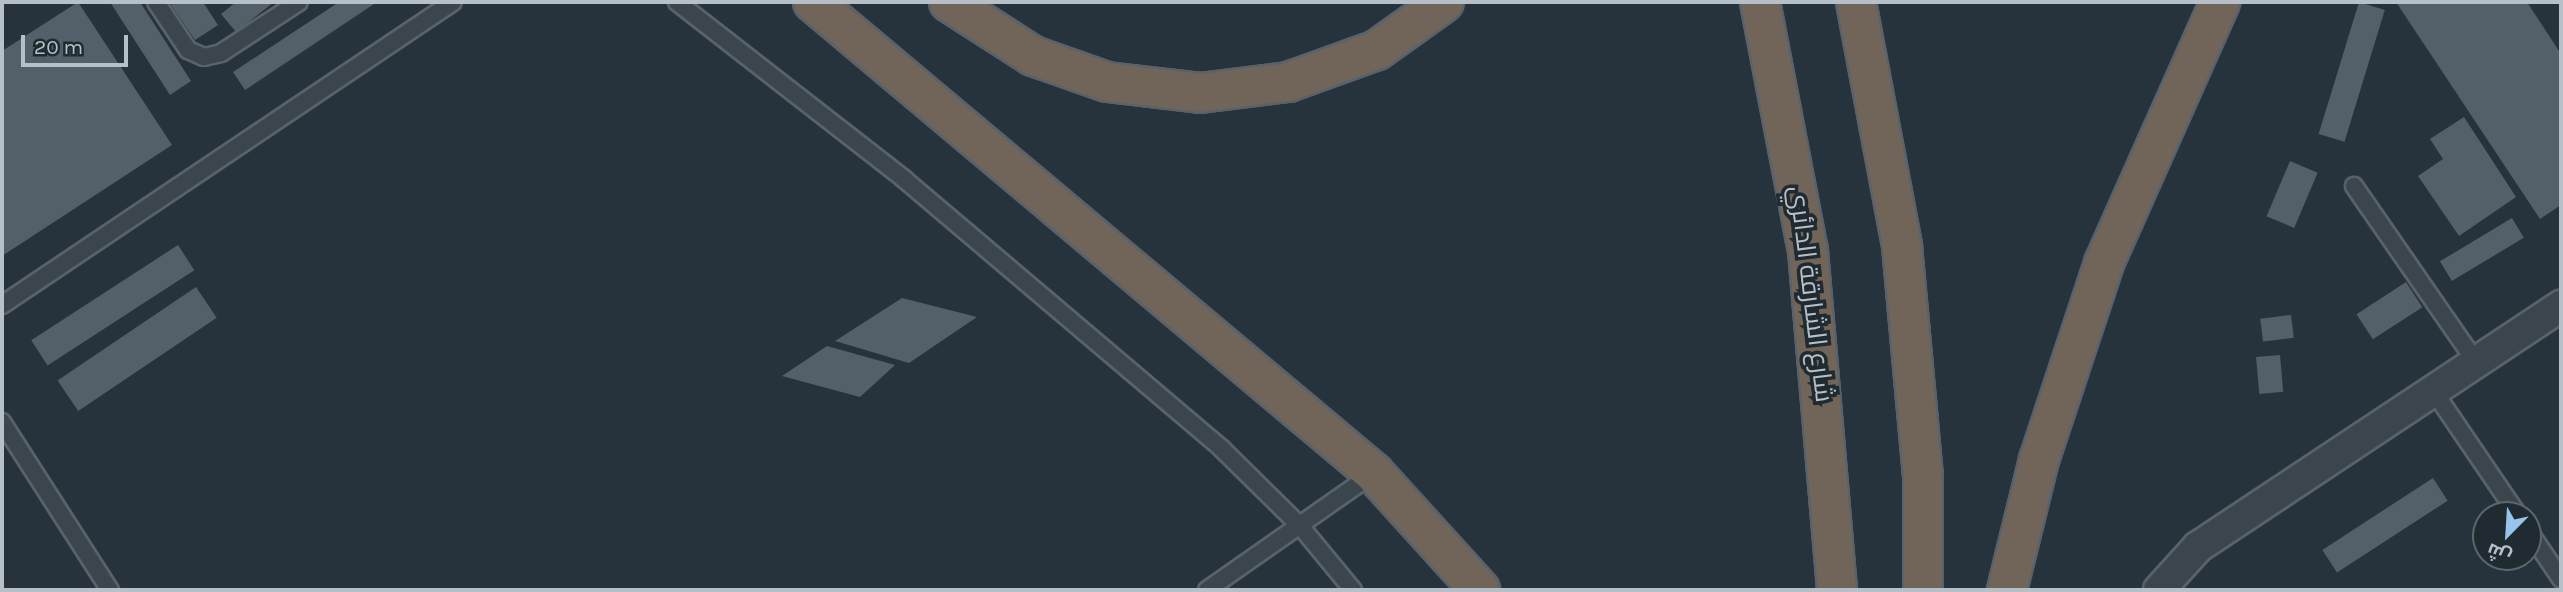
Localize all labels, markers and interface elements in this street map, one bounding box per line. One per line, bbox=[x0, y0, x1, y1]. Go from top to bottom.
scale bar bbox=[24, 21, 131, 65]
text: 20 m bbox=[34, 35, 83, 59]
street label: شارع الشارقة الدائري bbox=[1782, 184, 1840, 404]
north arrow bbox=[2472, 501, 2542, 571]
text: ش bbox=[2484, 538, 2515, 568]

